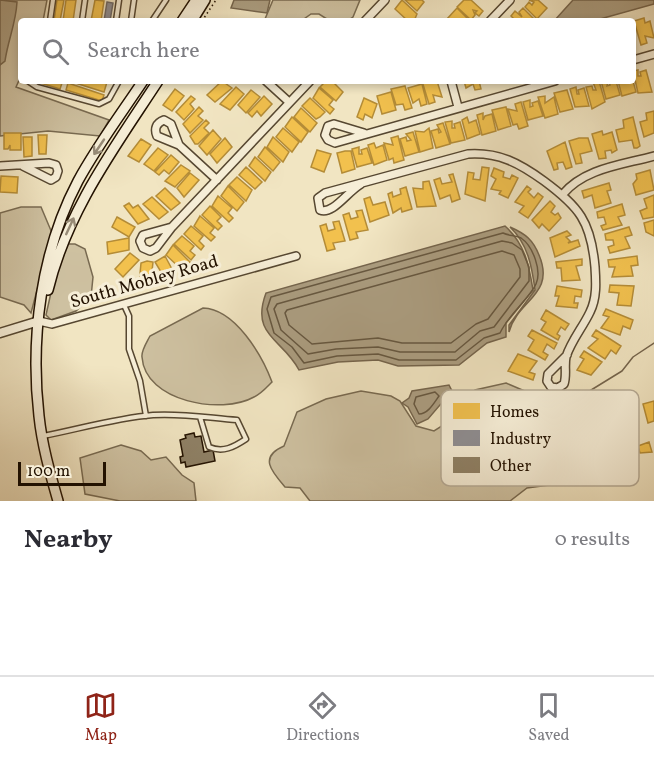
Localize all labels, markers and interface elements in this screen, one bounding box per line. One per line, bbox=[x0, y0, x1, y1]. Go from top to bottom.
search box bbox=[18, 18, 636, 84]
icon: search bbox=[39, 35, 72, 68]
text: Search here bbox=[87, 36, 200, 67]
one-way arrow bbox=[93, 139, 105, 155]
one-way arrow bbox=[65, 217, 77, 235]
street label: South Mobley Road bbox=[67, 249, 221, 316]
legend bbox=[441, 390, 639, 486]
text: Homes bbox=[490, 402, 539, 424]
text: Industry bbox=[490, 429, 551, 451]
text: Other bbox=[490, 456, 531, 478]
scale bar bbox=[18, 459, 106, 486]
text: 100 m bbox=[27, 461, 70, 483]
text: Nearby bbox=[24, 522, 113, 558]
text: 0 results bbox=[555, 526, 630, 554]
tab: Map bbox=[84, 689, 117, 747]
tab: Directions bbox=[286, 689, 360, 747]
tab: Saved bbox=[528, 689, 570, 747]

